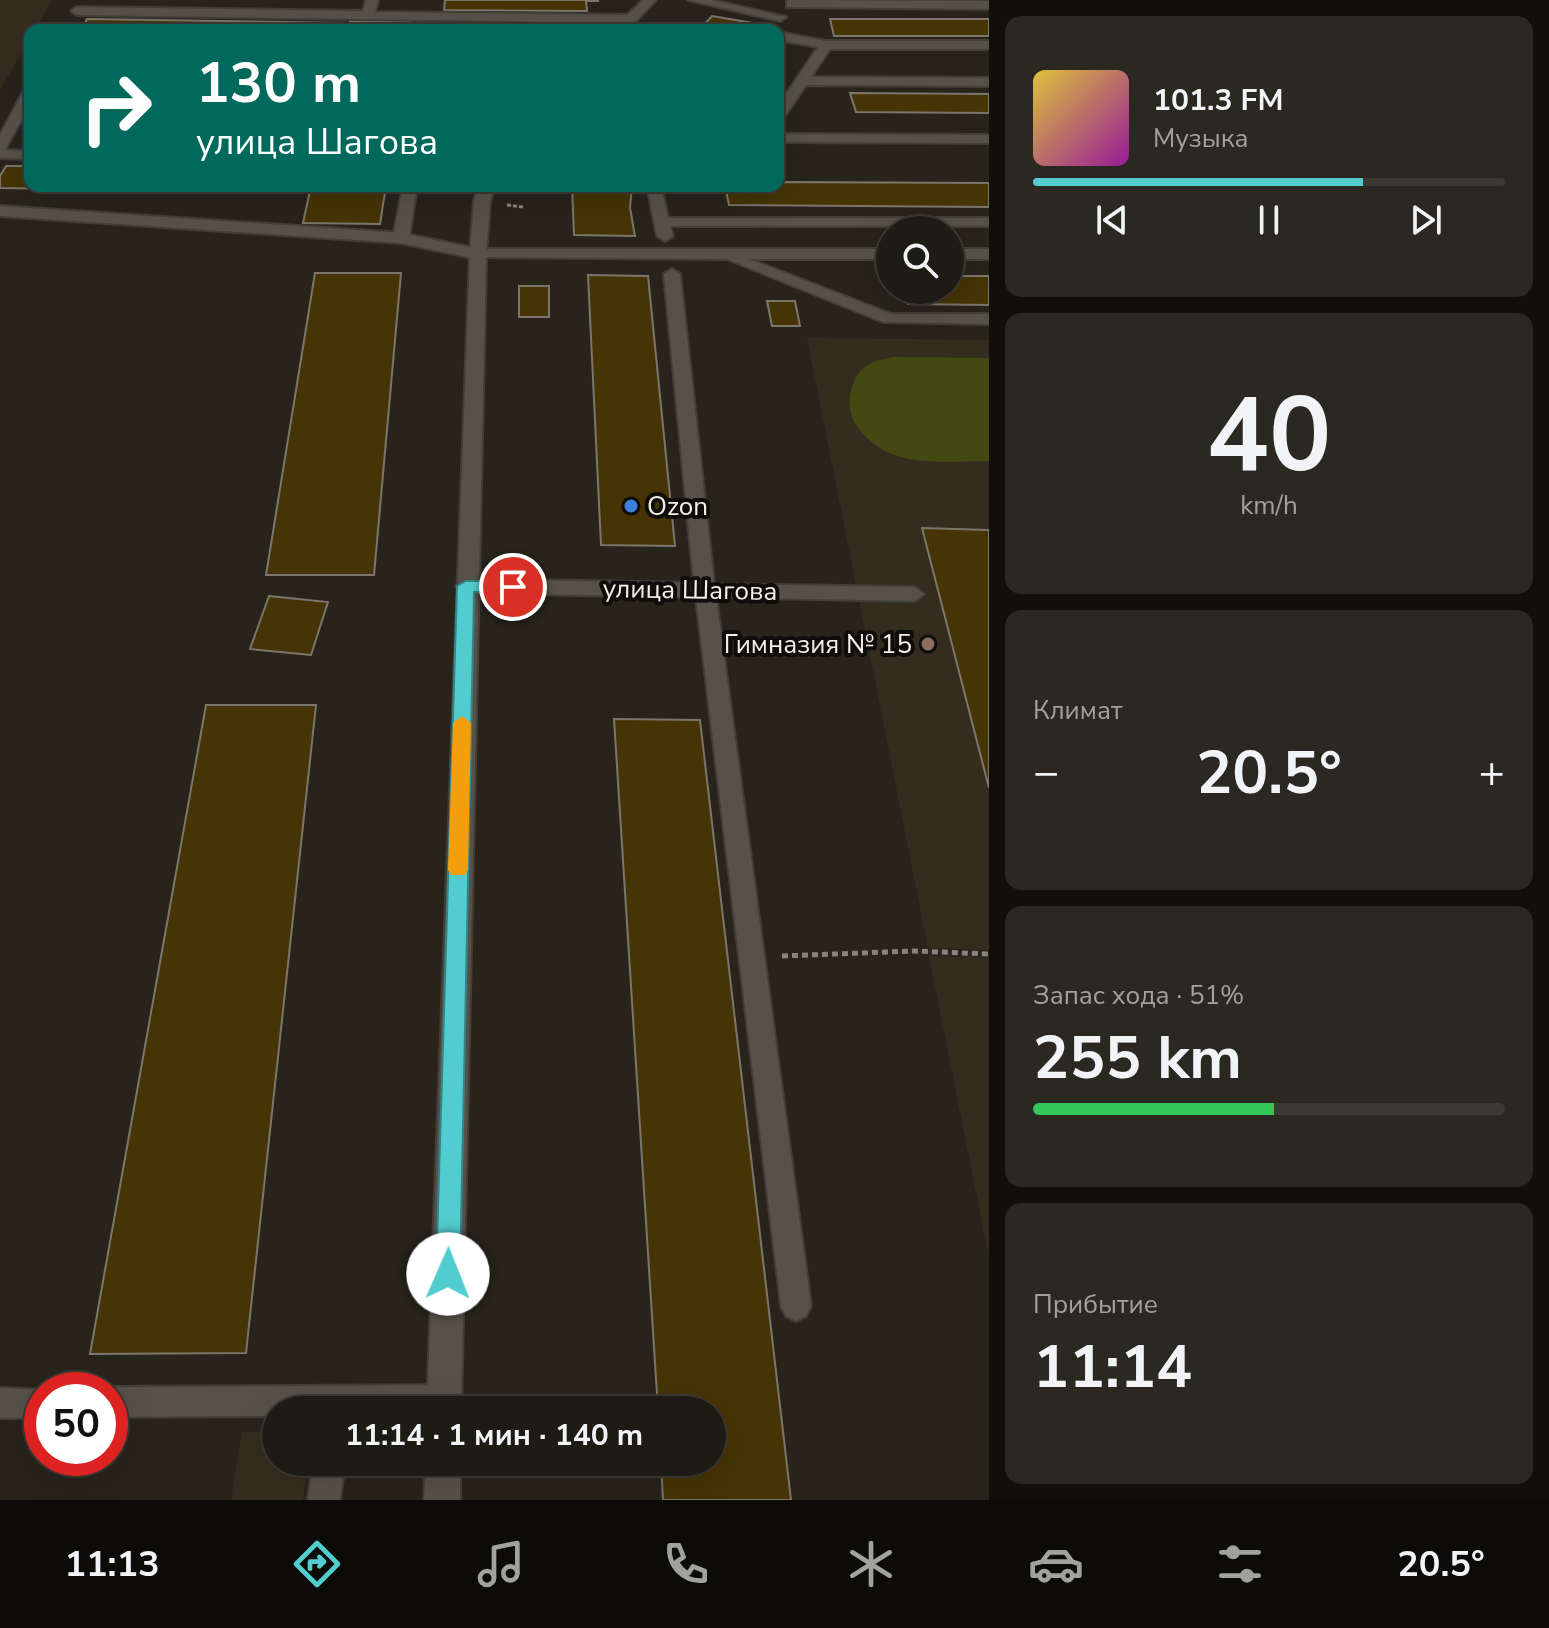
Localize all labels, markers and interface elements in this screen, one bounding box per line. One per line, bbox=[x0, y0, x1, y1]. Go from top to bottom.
text: 130 m bbox=[196, 45, 361, 122]
icon: right bbox=[64, 56, 168, 160]
text: 101.3 FM bbox=[1153, 80, 1283, 121]
text: улица Шагова bbox=[196, 118, 438, 167]
text: Музыка bbox=[1153, 121, 1248, 156]
icon: previous bbox=[1090, 198, 1134, 242]
icon: pause bbox=[1247, 198, 1291, 242]
icon: next bbox=[1404, 198, 1448, 242]
map controls bbox=[876, 216, 964, 304]
button: search bbox=[876, 216, 964, 304]
text: 40 bbox=[1207, 365, 1331, 507]
text: km/h bbox=[1240, 488, 1298, 523]
place label: Ozon bbox=[647, 489, 708, 524]
marker: Ozon bbox=[622, 497, 640, 515]
pin bbox=[479, 553, 547, 621]
icon: arrive bbox=[491, 565, 535, 609]
street label: улица Шагова bbox=[602, 571, 778, 609]
place label: Гимназия № 15 bbox=[724, 627, 912, 662]
marker: Гимназия № 15 bbox=[919, 635, 937, 653]
text: Климат bbox=[1033, 693, 1122, 728]
text: 20.5° bbox=[1196, 732, 1342, 814]
text: − bbox=[1033, 743, 1059, 803]
text: + bbox=[1479, 743, 1505, 803]
text: Запас хода · 51% bbox=[1033, 978, 1244, 1013]
text: 255 km bbox=[1033, 1017, 1242, 1099]
position arrow bbox=[406, 1232, 490, 1316]
text: Прибытие bbox=[1033, 1287, 1158, 1322]
text: 11:14 bbox=[1033, 1326, 1192, 1408]
speed limit sign: 50 bbox=[24, 1372, 128, 1476]
text: 11:14 · 1 мин · 140 m bbox=[345, 1415, 643, 1456]
icon: directions bbox=[289, 1536, 345, 1592]
icon: music bbox=[473, 1536, 529, 1592]
icon: phone bbox=[658, 1536, 714, 1592]
icon: climate bbox=[843, 1536, 899, 1592]
icon: car bbox=[1028, 1536, 1084, 1592]
icon: filters bbox=[1212, 1536, 1268, 1592]
text: 11:13 bbox=[64, 1540, 160, 1589]
text: 20.5° bbox=[1397, 1540, 1485, 1589]

